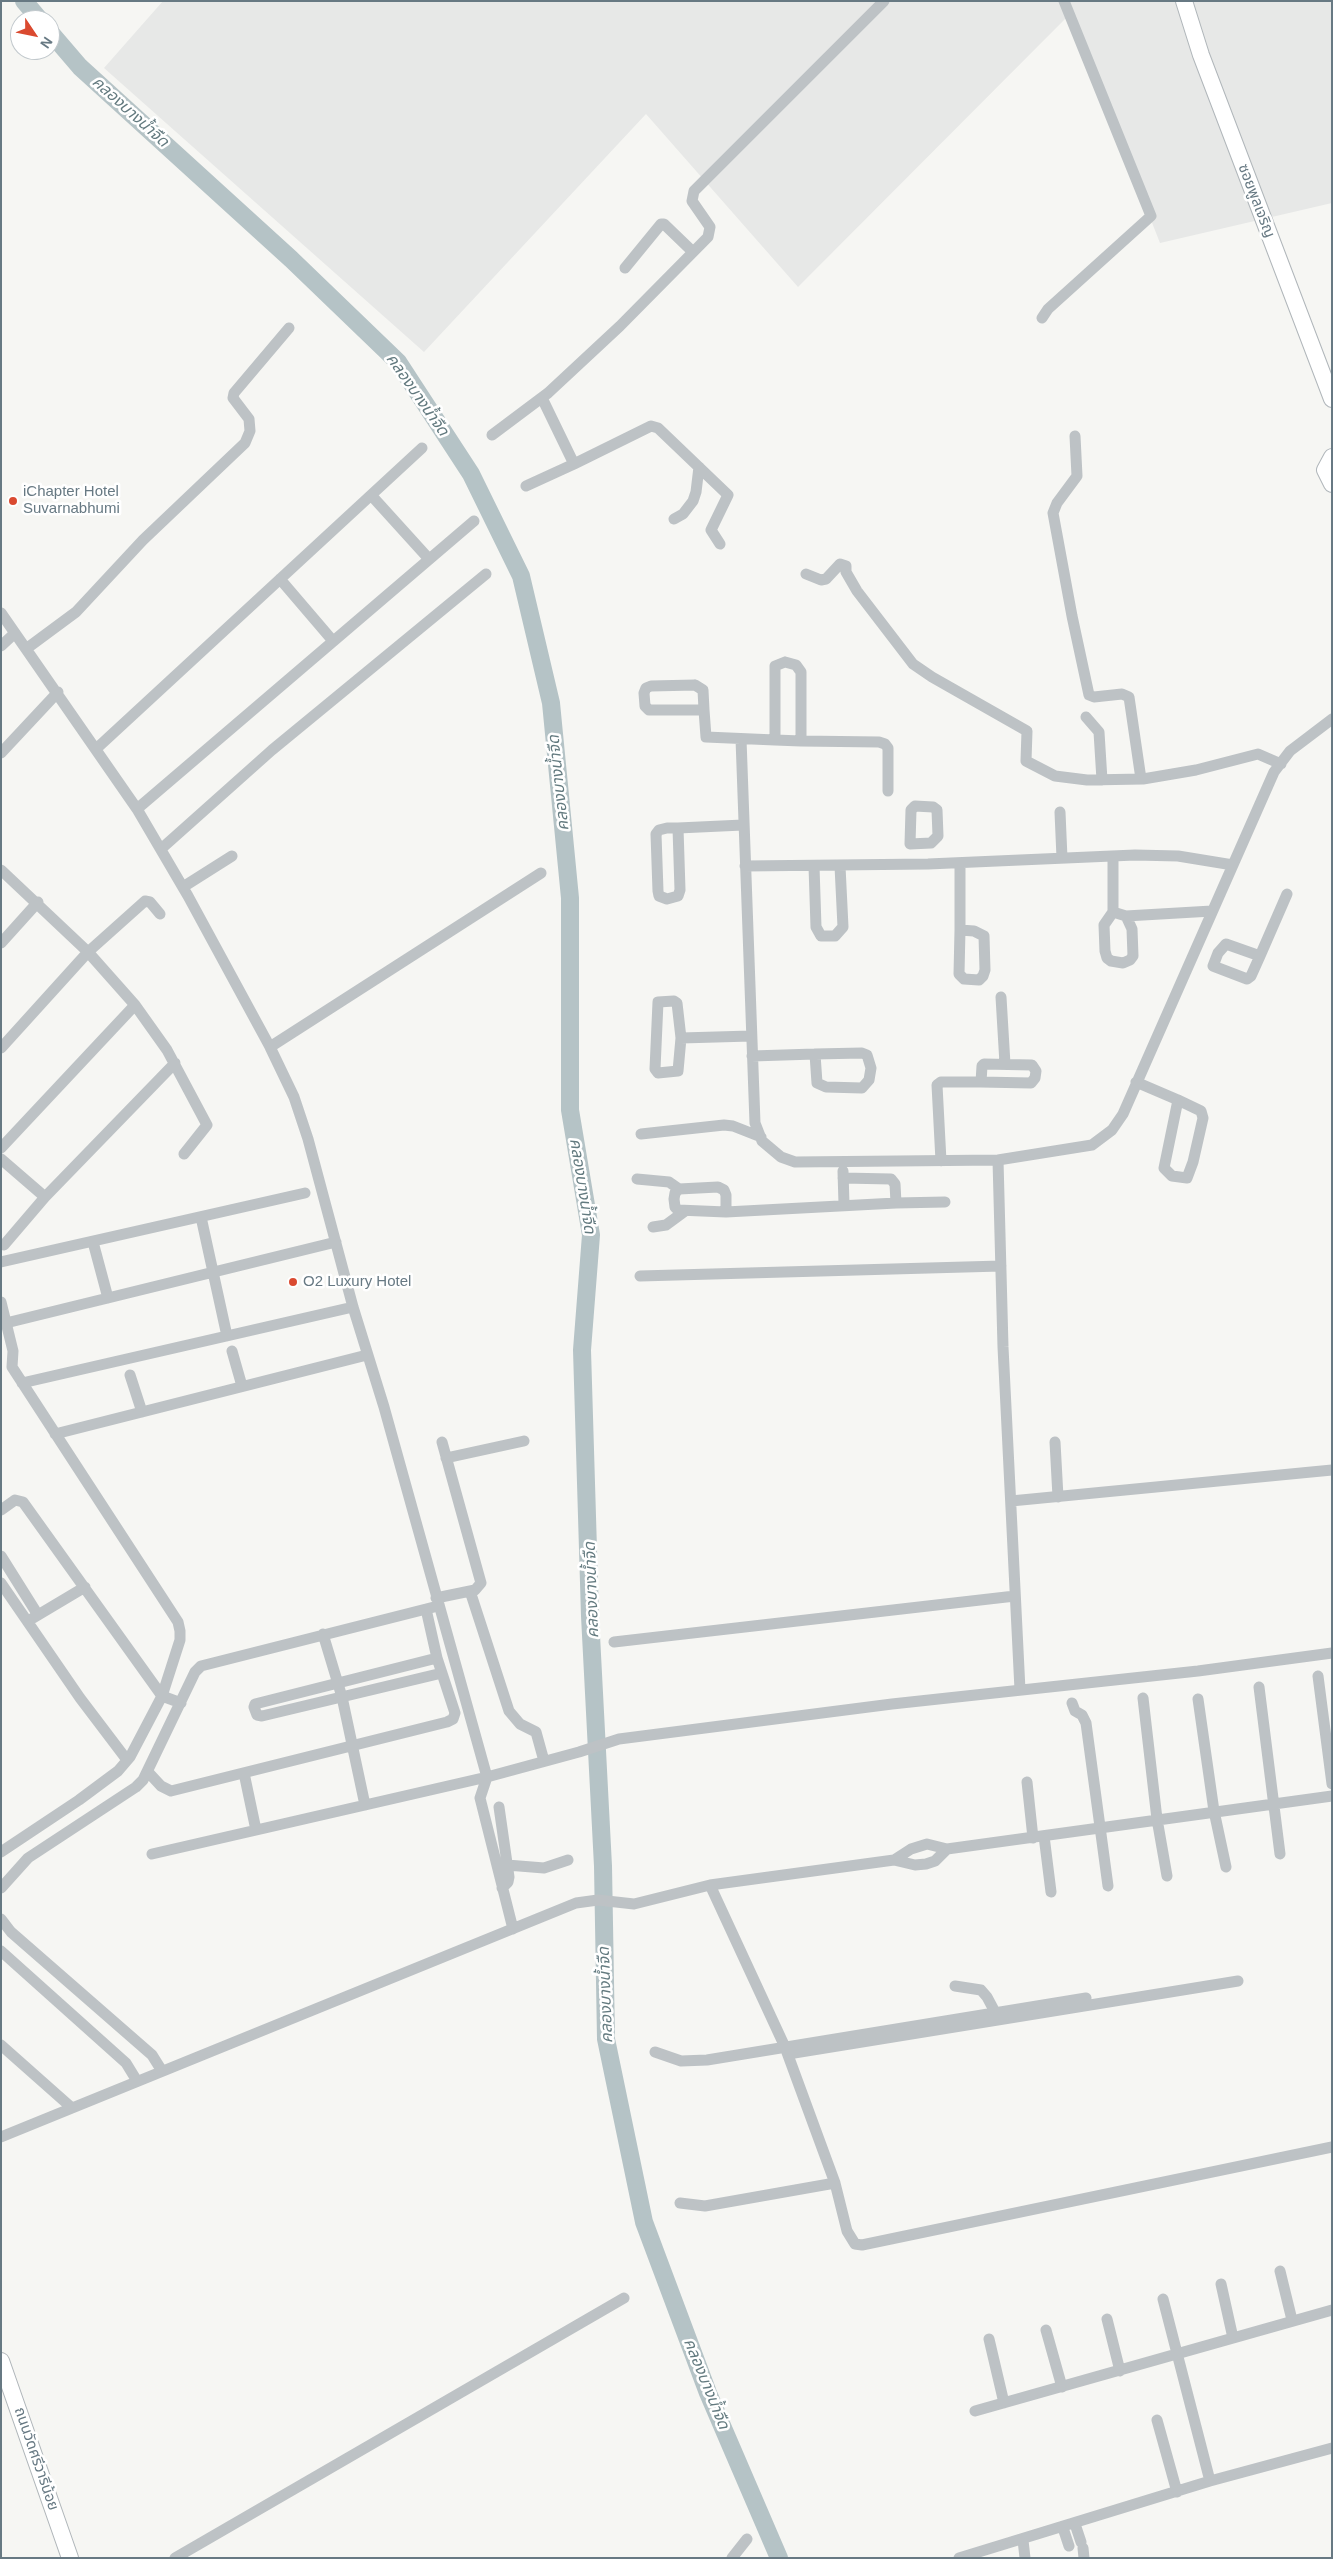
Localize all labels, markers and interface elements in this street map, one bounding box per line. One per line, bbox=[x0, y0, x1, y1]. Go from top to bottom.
north arrow bbox=[10, 10, 60, 60]
text: N bbox=[37, 34, 56, 51]
water label: คลองบางน้ำจืด bbox=[88, 73, 172, 151]
street label: ซอยพูลเจริญ bbox=[1234, 161, 1278, 241]
water label: คลองบางน้ำจืด bbox=[382, 350, 452, 440]
place label: iChapter Hotel Suvarnabhumi bbox=[23, 483, 120, 518]
marker: iChapter Hotel Suvarnabhumi bbox=[7, 495, 19, 507]
water label: คลองบางน้ำจืด bbox=[544, 734, 574, 832]
water label: คลองบางน้ำจืด bbox=[565, 1137, 599, 1235]
place label: O2 Luxury Hotel bbox=[303, 1273, 411, 1291]
marker: O2 Luxury Hotel bbox=[287, 1276, 299, 1288]
water label: คลองบางน้ำจืด bbox=[581, 1542, 603, 1638]
water label: คลองบางน้ำจืด bbox=[595, 1947, 617, 2043]
water label: คลองบางน้ำจืด bbox=[679, 2336, 733, 2432]
street label: ถนนวัดศรีวารีน้อย bbox=[10, 2405, 62, 2513]

